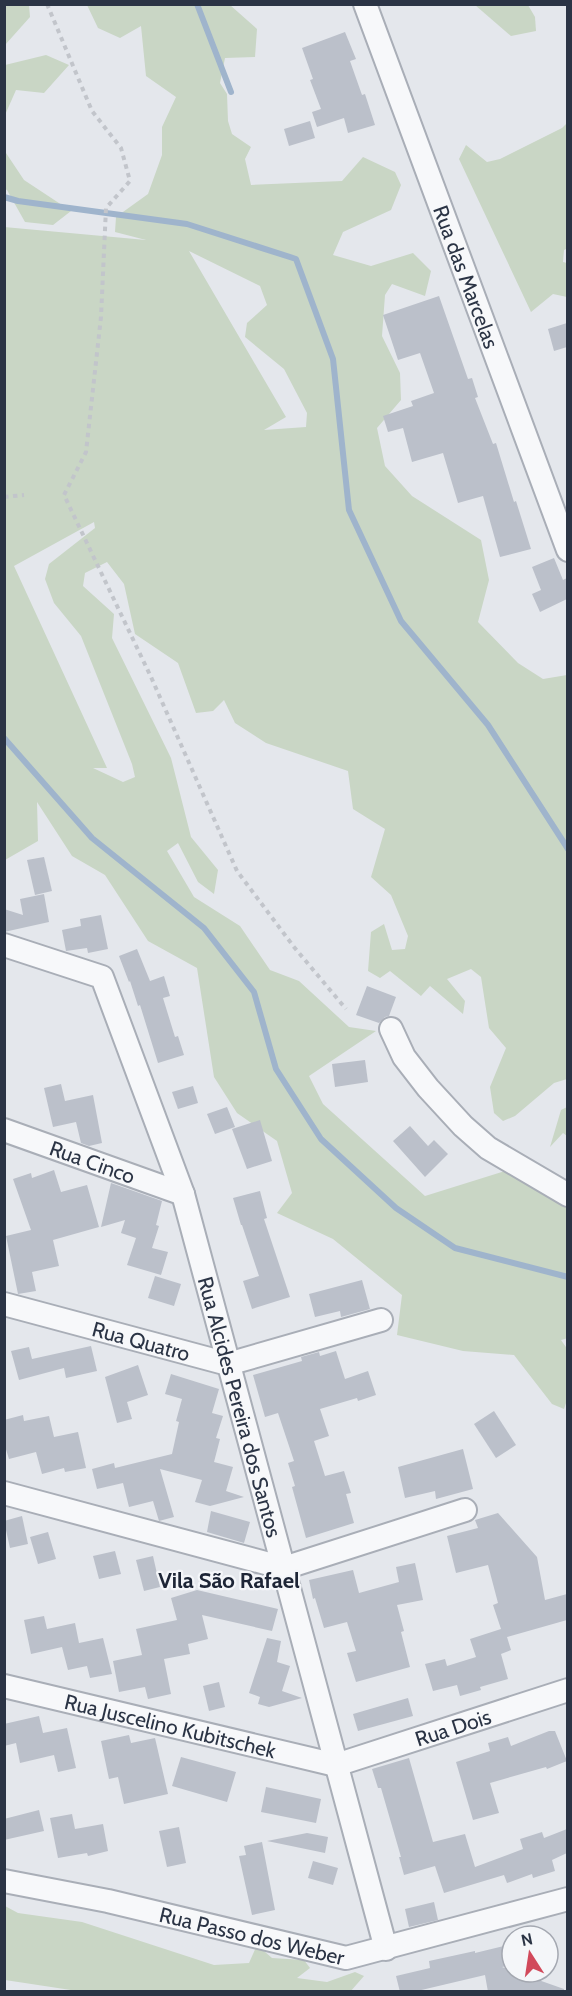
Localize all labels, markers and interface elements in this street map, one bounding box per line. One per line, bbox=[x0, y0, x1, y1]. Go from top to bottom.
street label: Rua das Marcelas bbox=[428, 202, 505, 352]
street label: Rua Cinco bbox=[46, 1135, 139, 1188]
street label: Rua Alcides Pereira dos Santos bbox=[193, 1274, 287, 1540]
street label: Rua Quatro bbox=[90, 1316, 193, 1366]
district label: Vila São Rafael bbox=[158, 1567, 300, 1594]
street label: Rua Juscelino Kubitschek bbox=[62, 1688, 279, 1763]
street label: Rua Dois bbox=[412, 1703, 494, 1751]
street label: Rua Passo dos Weber bbox=[157, 1901, 347, 1970]
north arrow bbox=[500, 1924, 560, 1984]
text: N bbox=[519, 1929, 534, 1950]

